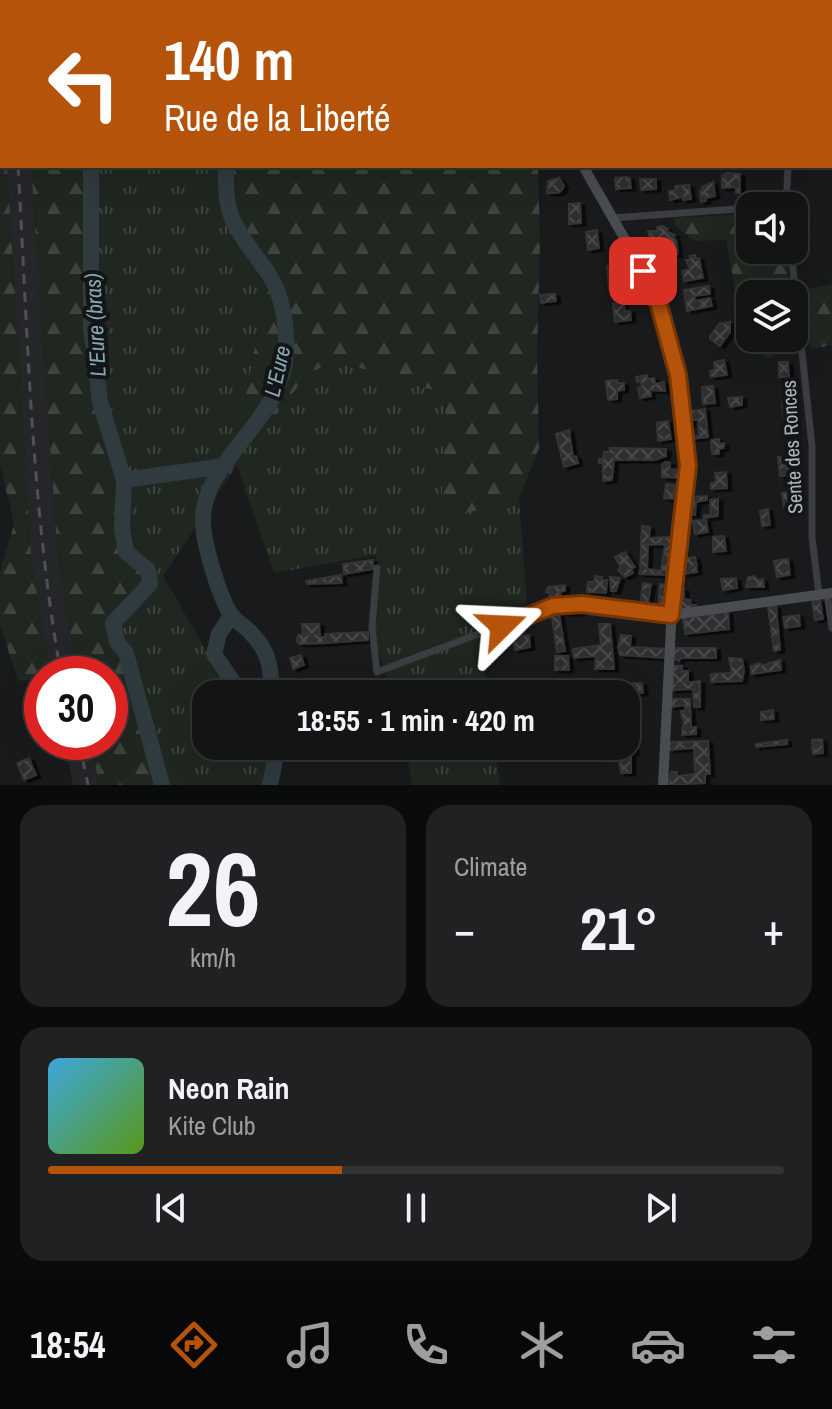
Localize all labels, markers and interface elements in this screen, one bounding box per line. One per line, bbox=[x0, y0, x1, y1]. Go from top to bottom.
text: 140 m bbox=[164, 22, 294, 97]
icon: left bbox=[32, 32, 136, 136]
text: Rue de la Liberté bbox=[164, 94, 390, 142]
map controls bbox=[736, 192, 808, 352]
button: sound bbox=[736, 192, 808, 264]
pin bbox=[609, 237, 677, 305]
icon: arrive bbox=[621, 249, 665, 293]
water label: L'Eure (bras) bbox=[77, 272, 113, 378]
button: layers bbox=[736, 280, 808, 352]
water label: L'Eure bbox=[257, 342, 297, 400]
street label: Sente des Ronces bbox=[775, 379, 808, 515]
position arrow bbox=[460, 584, 544, 668]
speed limit sign: 30 bbox=[24, 656, 128, 760]
text: 18:55 · 1 min · 420 m bbox=[297, 700, 535, 740]
text: 26 bbox=[166, 818, 260, 958]
text: Climate bbox=[454, 849, 527, 884]
text: 21° bbox=[580, 888, 658, 969]
text: − bbox=[454, 899, 475, 959]
text: + bbox=[763, 899, 784, 959]
text: km/h bbox=[190, 940, 236, 975]
text: Neon Rain bbox=[168, 1068, 290, 1108]
text: Kite Club bbox=[168, 1108, 256, 1143]
icon: previous bbox=[149, 1186, 193, 1230]
icon: pause bbox=[394, 1186, 438, 1230]
icon: next bbox=[639, 1186, 683, 1230]
icon: directions bbox=[166, 1317, 222, 1373]
icon: music bbox=[282, 1317, 338, 1373]
icon: phone bbox=[398, 1317, 454, 1373]
icon: climate bbox=[514, 1317, 570, 1373]
icon: car bbox=[630, 1317, 686, 1373]
icon: filters bbox=[746, 1317, 802, 1373]
text: 18:54 bbox=[30, 1321, 106, 1369]

